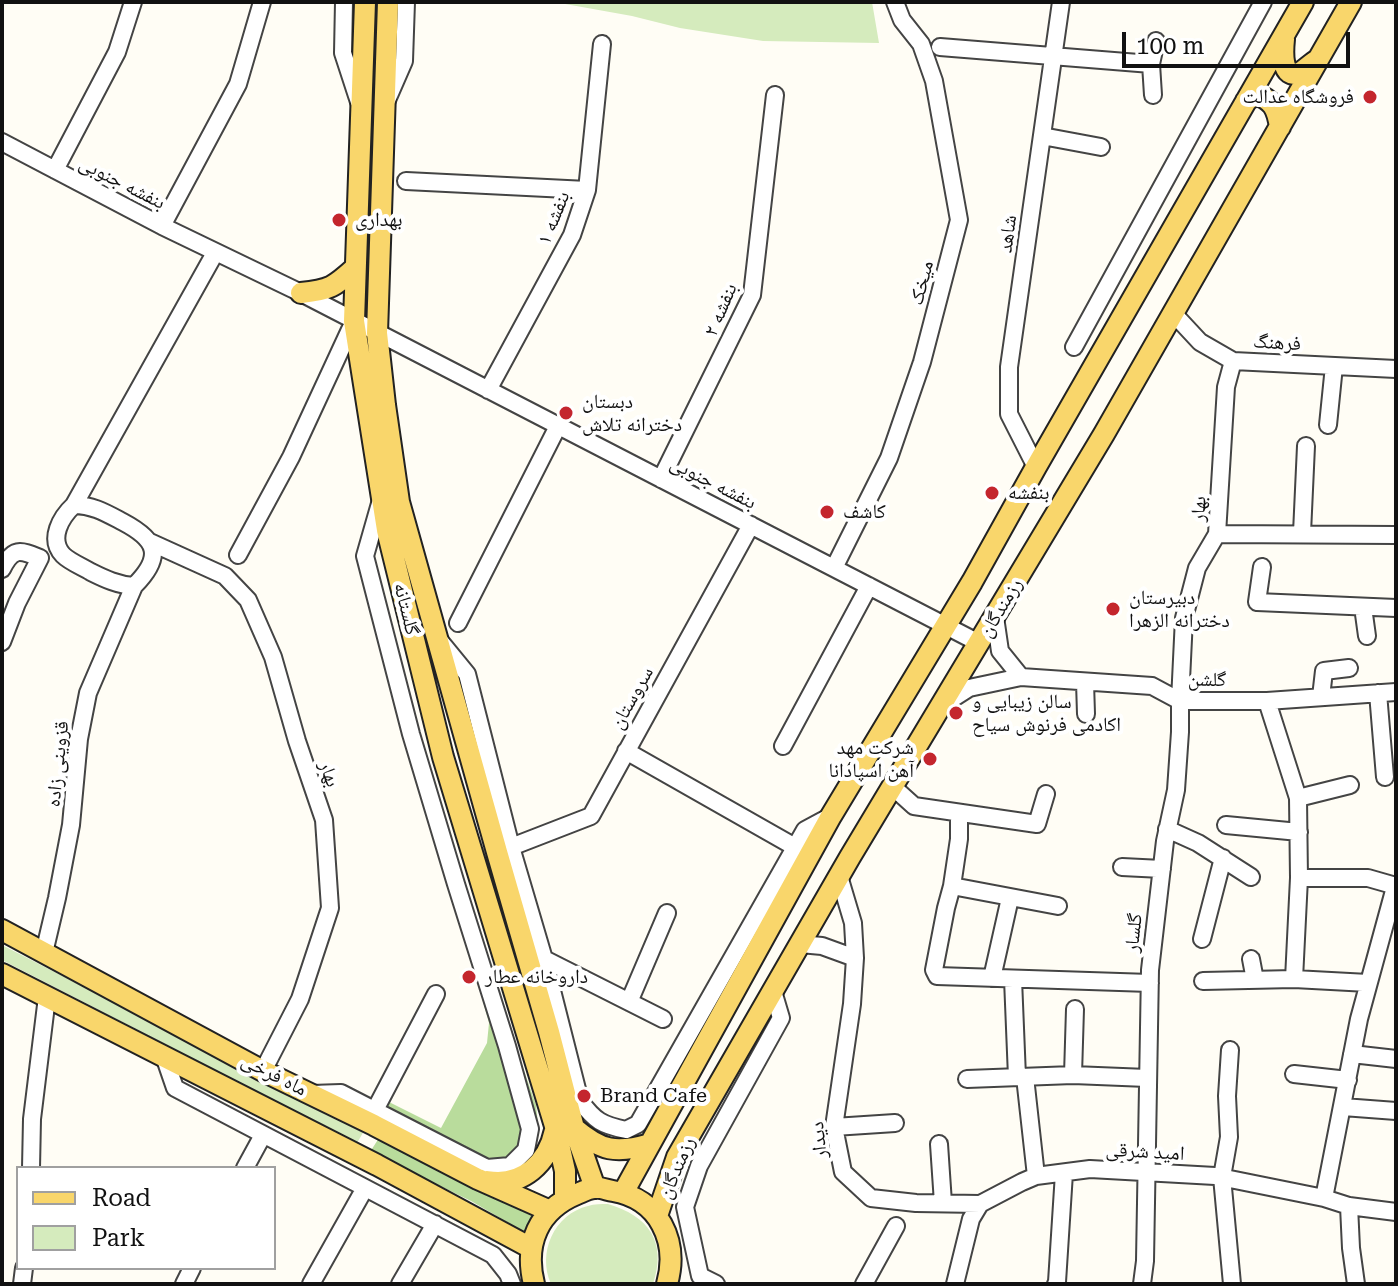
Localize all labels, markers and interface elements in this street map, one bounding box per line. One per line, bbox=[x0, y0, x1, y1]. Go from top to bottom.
scale bar bbox=[1126, 16, 1354, 66]
text: 100 m bbox=[1136, 32, 1204, 60]
place label: فروشگاه عدالت bbox=[1243, 85, 1354, 109]
marker: فروشگاه عدالت bbox=[1361, 88, 1379, 106]
street label: بنفشه جنوبی bbox=[75, 151, 169, 215]
street label: بنفشه ۱ bbox=[532, 188, 576, 248]
place label: بهداری bbox=[355, 208, 402, 232]
marker: بهداری bbox=[330, 211, 348, 229]
street label: شاهد bbox=[993, 214, 1023, 254]
street label: میخک bbox=[905, 258, 939, 308]
street label: بنفشه ۲ bbox=[699, 280, 743, 340]
street label: فرهنگ bbox=[1252, 330, 1302, 356]
place label: دبستان دخترانه تلاش bbox=[582, 390, 682, 437]
marker: دبستان دخترانه تلاش bbox=[557, 404, 575, 422]
street label: بنفشه جنوبی bbox=[666, 451, 760, 515]
place label: بنفشه bbox=[1008, 481, 1049, 505]
marker: بنفشه bbox=[983, 484, 1001, 502]
street label: بهار bbox=[1186, 495, 1212, 523]
place label: کاشف bbox=[843, 500, 886, 524]
marker: کاشف bbox=[818, 503, 836, 521]
street label: رزمندگان bbox=[974, 574, 1028, 642]
street label: گلستانه bbox=[388, 580, 424, 638]
place label: دبيرستان دخترانه الزهرا bbox=[1129, 586, 1230, 633]
marker: دبيرستان دخترانه الزهرا bbox=[1104, 600, 1122, 618]
street label: سروستان bbox=[605, 663, 659, 733]
street label: گلشن bbox=[1188, 668, 1226, 692]
place label: سالن زیبایی و اکادمی فرنوش سیاح bbox=[972, 690, 1121, 737]
marker: سالن زیبایی و اکادمی فرنوش سیاح bbox=[947, 704, 965, 722]
street label: قزوینی زاده bbox=[42, 720, 74, 808]
place label: شرکت مهد آهن اسپادانا bbox=[829, 736, 914, 783]
marker: شرکت مهد آهن اسپادانا bbox=[921, 750, 939, 768]
street label: بهار bbox=[313, 758, 345, 790]
street label: گلسار bbox=[1120, 912, 1148, 954]
place label: داروخانه عطار bbox=[485, 965, 588, 989]
marker: داروخانه عطار bbox=[460, 968, 478, 986]
street label: ماه فرخی bbox=[237, 1048, 311, 1102]
place label: Brand Cafe bbox=[600, 1084, 707, 1108]
marker: Brand Cafe bbox=[575, 1087, 593, 1105]
street label: دیدار bbox=[805, 1120, 833, 1160]
street label: رزمندگان bbox=[653, 1133, 701, 1203]
street label: امید شرقی bbox=[1105, 1138, 1185, 1166]
legend bbox=[16, 1166, 276, 1270]
text: Road bbox=[92, 1184, 151, 1212]
text: Park bbox=[92, 1224, 145, 1252]

